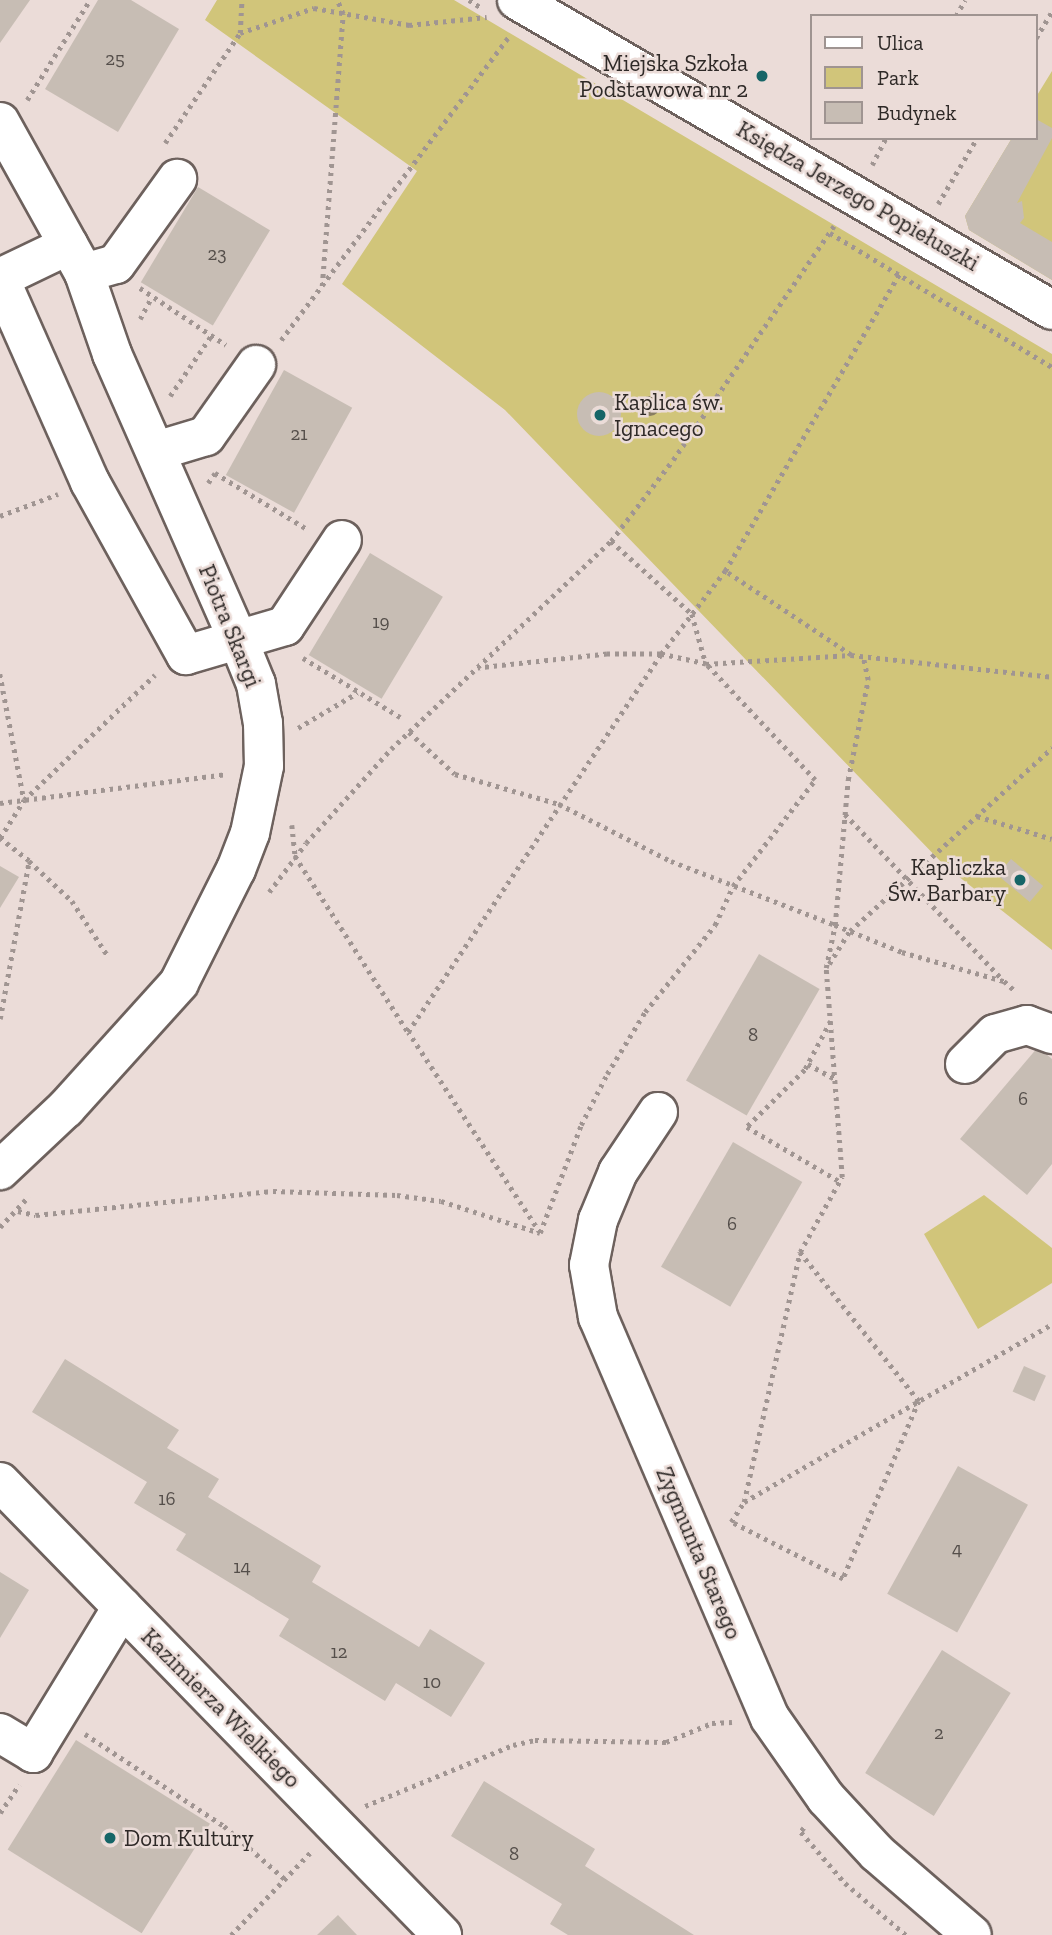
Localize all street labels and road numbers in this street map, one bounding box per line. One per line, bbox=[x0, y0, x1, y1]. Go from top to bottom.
street label: Księdza Jerzego Popiełuszki bbox=[732, 115, 984, 277]
street label: Piotra Skargi bbox=[193, 561, 267, 691]
street label: Zygmunta Starego bbox=[650, 1463, 748, 1643]
street label: Kazimierza Wielkiego bbox=[135, 1622, 307, 1794]

